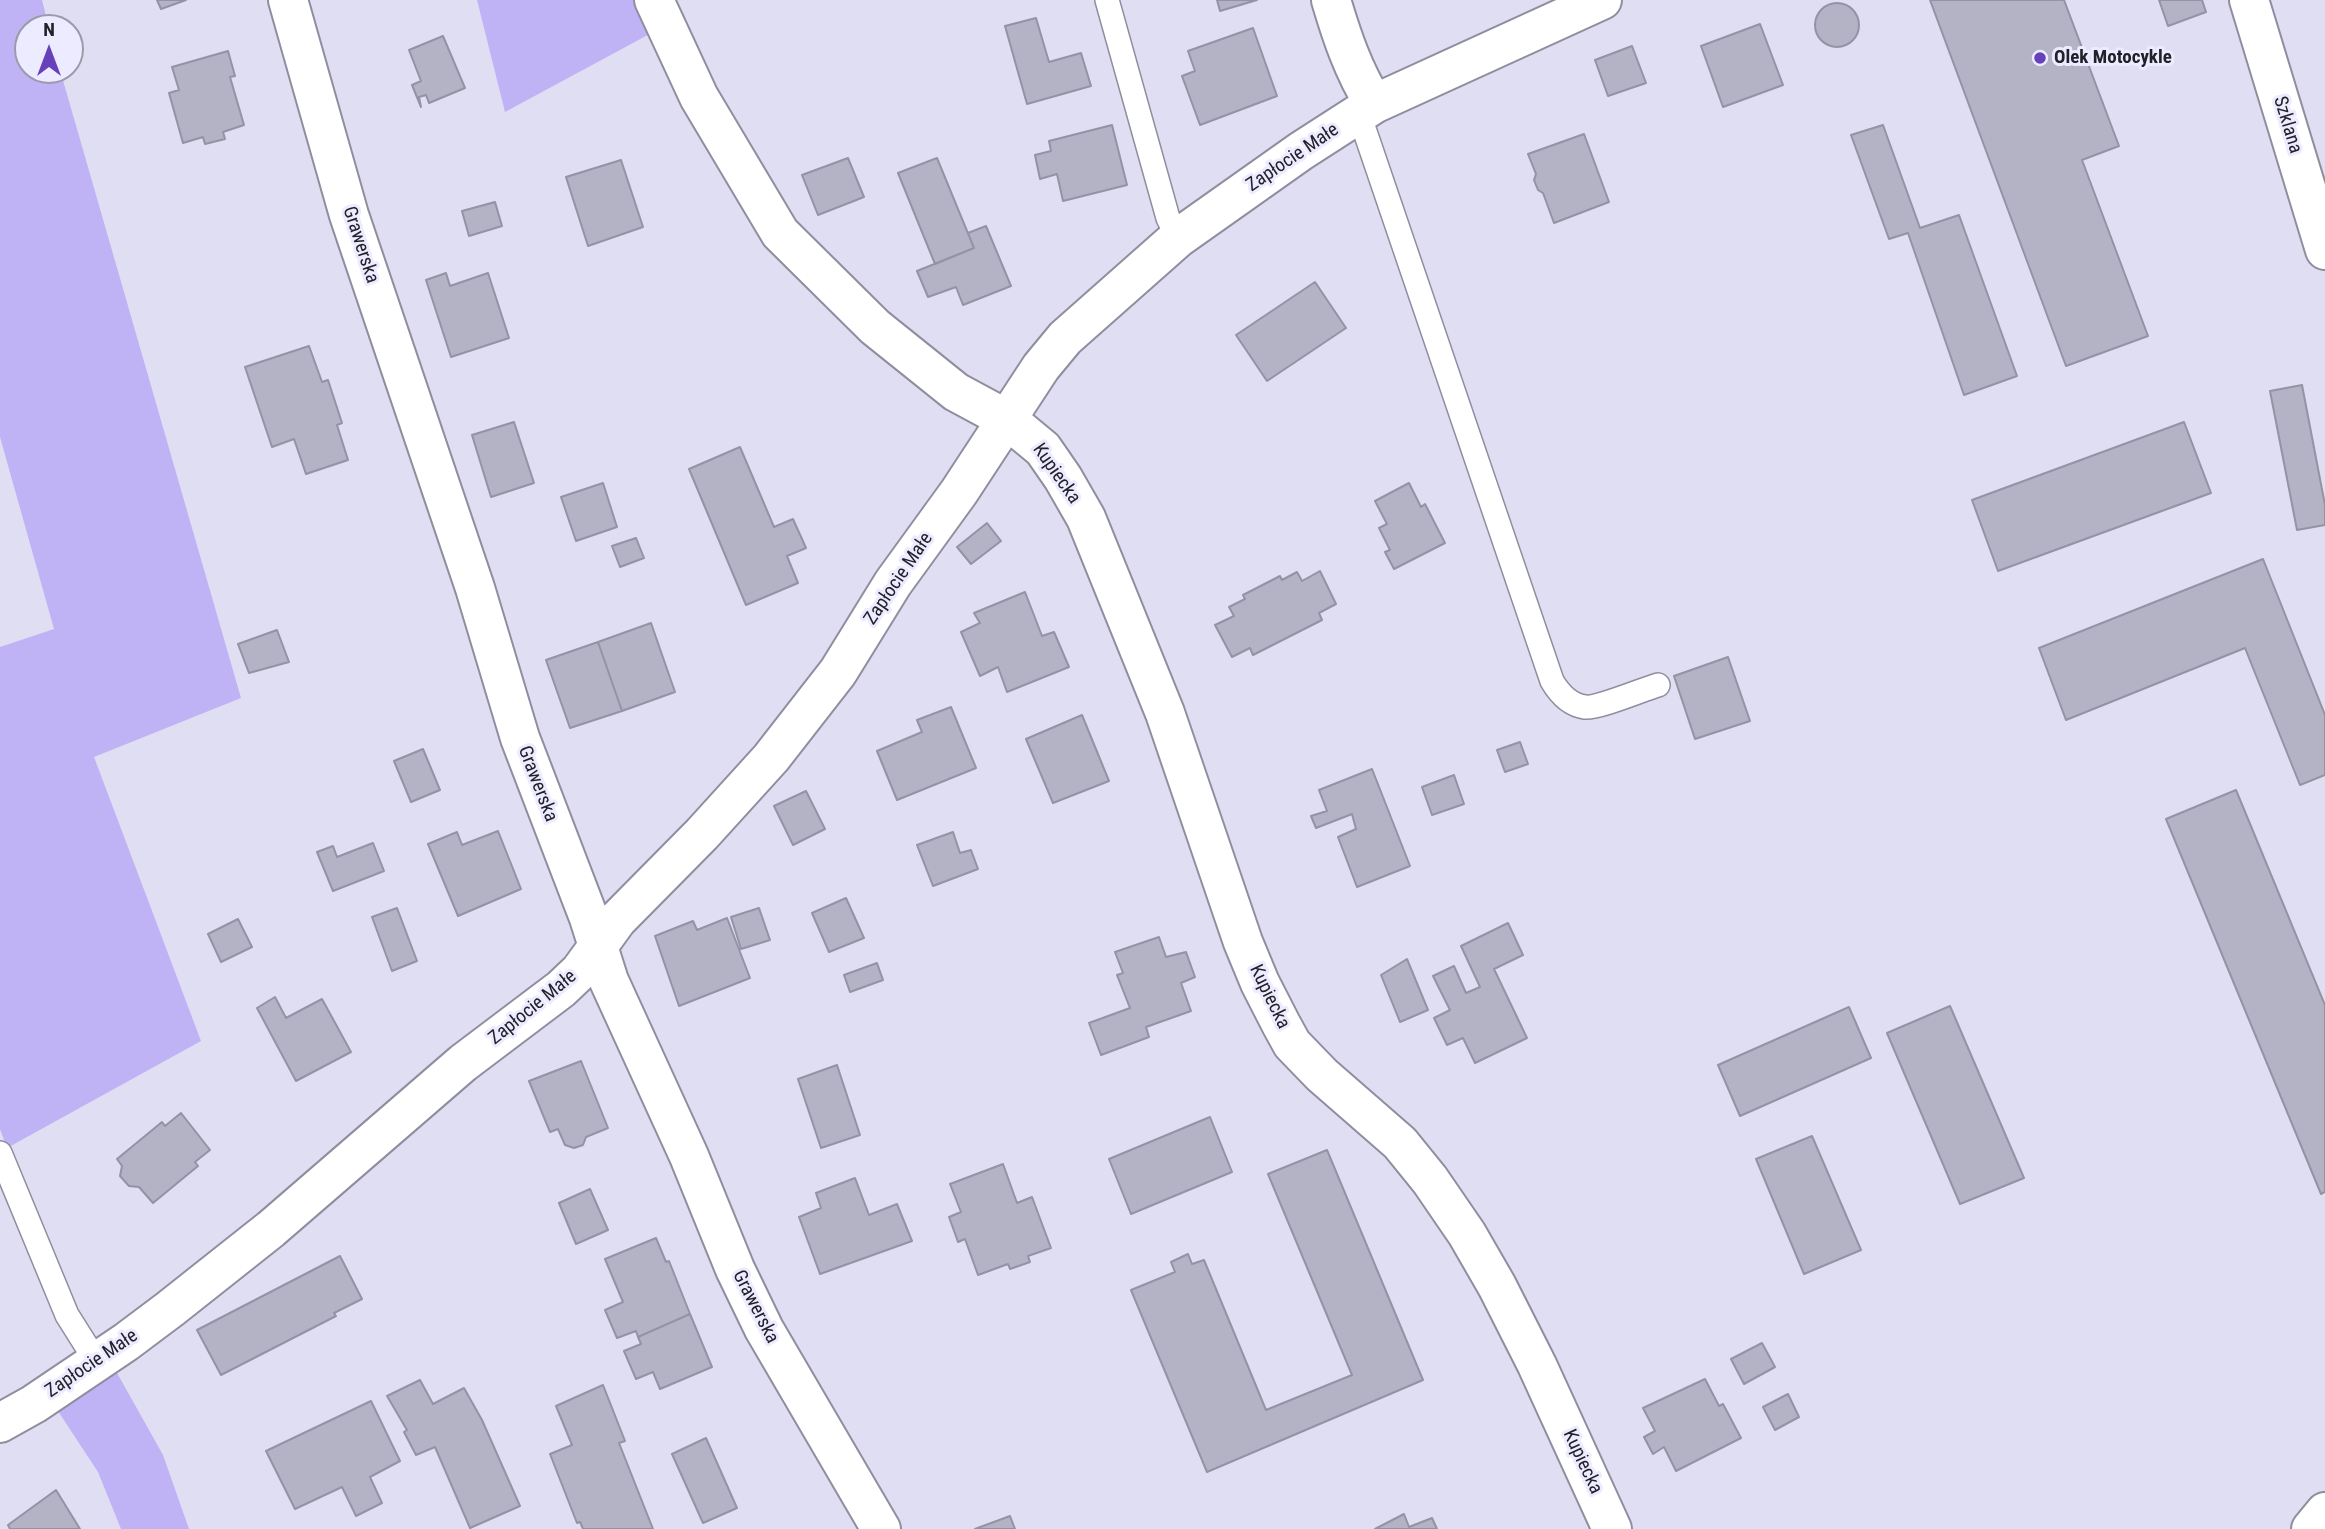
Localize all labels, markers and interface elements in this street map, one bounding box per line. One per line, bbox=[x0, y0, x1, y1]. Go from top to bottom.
north arrow bbox=[14, 14, 84, 84]
text: N bbox=[43, 18, 55, 41]
place label: Olek Motocykle bbox=[2054, 47, 2172, 69]
marker: Olek Motocykle bbox=[2032, 50, 2048, 66]
street label: Szklana bbox=[2268, 94, 2306, 156]
street label: Zapłocie Małe bbox=[1243, 119, 1343, 197]
street label: Grawerska bbox=[337, 204, 383, 286]
street label: Kupiecka bbox=[1027, 439, 1085, 509]
street label: Zapłocie Małe bbox=[860, 529, 938, 629]
street label: Grawerska bbox=[512, 743, 562, 825]
street label: Kupiecka bbox=[1244, 961, 1294, 1033]
street label: Zapłocie Małe bbox=[485, 966, 581, 1050]
street label: Grawerska bbox=[727, 1267, 783, 1347]
street label: Zapłocie Małe bbox=[42, 1325, 142, 1403]
street label: Kupiecka bbox=[1557, 1426, 1607, 1498]

